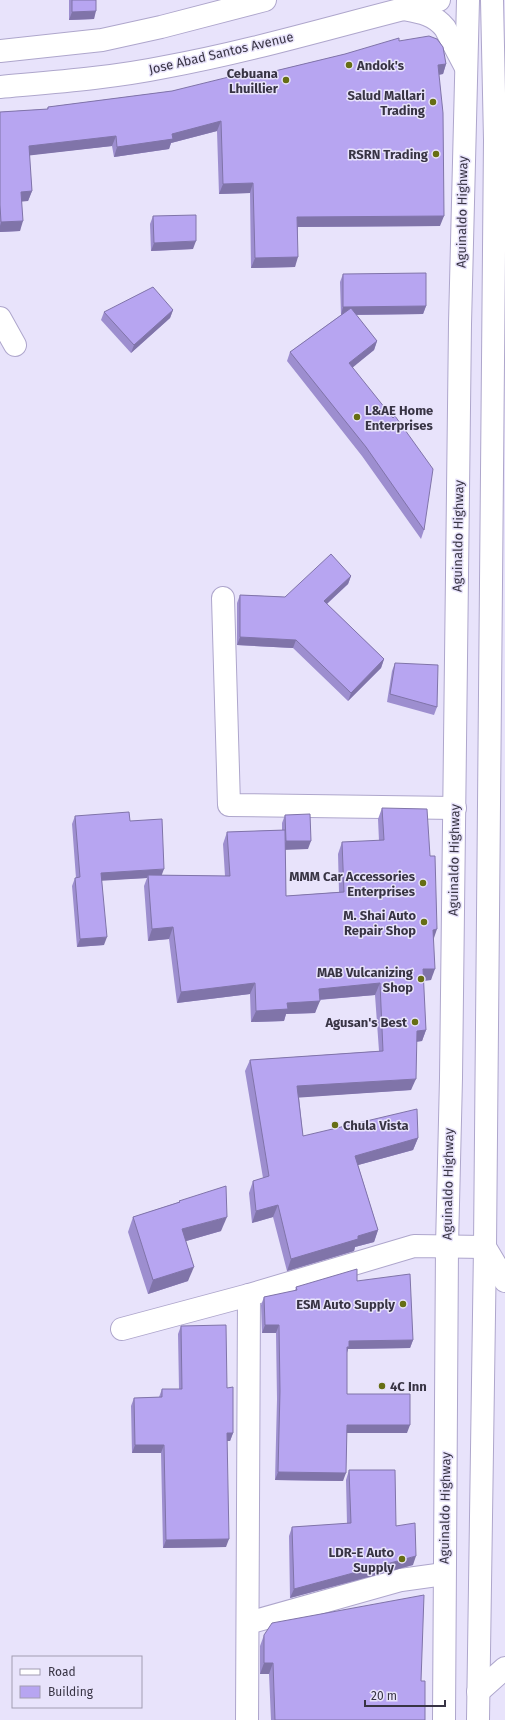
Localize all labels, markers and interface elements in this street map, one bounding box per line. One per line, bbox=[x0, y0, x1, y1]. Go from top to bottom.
street label: Jose Abad Santos Avenue bbox=[147, 29, 295, 77]
place label: Andok's bbox=[356, 58, 405, 73]
marker: Andok's bbox=[344, 60, 354, 70]
place label: Cebuana Lhuillier bbox=[227, 66, 279, 96]
marker: Cebuana Lhuillier bbox=[281, 75, 291, 85]
place label: Salud Mallari Trading bbox=[348, 88, 426, 118]
marker: Salud Mallari Trading bbox=[428, 97, 438, 107]
place label: RSRN Trading bbox=[348, 147, 429, 162]
marker: RSRN Trading bbox=[431, 149, 441, 159]
street label: Aguinaldo Highway bbox=[454, 155, 470, 268]
place label: L&AE Home Enterprises bbox=[365, 403, 433, 433]
marker: L&AE Home Enterprises bbox=[352, 412, 362, 422]
street label: Aguinaldo Highway bbox=[450, 479, 466, 592]
street label: Aguinaldo Highway bbox=[446, 803, 462, 916]
place label: MMM Car Accessories Enterprises bbox=[289, 869, 416, 899]
marker: MMM Car Accessories Enterprises bbox=[418, 878, 428, 888]
place label: M. Shai Auto Repair Shop bbox=[343, 908, 416, 938]
marker: M. Shai Auto Repair Shop bbox=[419, 917, 429, 927]
place label: MAB Vulcanizing Shop bbox=[317, 965, 414, 995]
marker: MAB Vulcanizing Shop bbox=[416, 974, 426, 984]
place label: Agusan's Best bbox=[324, 1015, 408, 1030]
marker: Agusan's Best bbox=[410, 1017, 420, 1027]
place label: Chula Vista bbox=[343, 1118, 409, 1133]
marker: Chula Vista bbox=[330, 1120, 340, 1130]
street label: Aguinaldo Highway bbox=[440, 1127, 456, 1240]
place label: ESM Auto Supply bbox=[296, 1297, 395, 1312]
marker: ESM Auto Supply bbox=[398, 1299, 408, 1309]
place label: 4C Inn bbox=[390, 1379, 427, 1394]
marker: 4C Inn bbox=[377, 1381, 387, 1391]
street label: Aguinaldo Highway bbox=[437, 1451, 453, 1564]
place label: LDR-E Auto Supply bbox=[329, 1545, 394, 1575]
marker: LDR-E Auto Supply bbox=[397, 1554, 407, 1564]
legend bbox=[12, 1656, 142, 1708]
text: Road bbox=[48, 1665, 76, 1679]
scale bar bbox=[365, 1682, 445, 1708]
text: Building bbox=[48, 1685, 94, 1699]
text: 20 m bbox=[371, 1689, 397, 1703]

